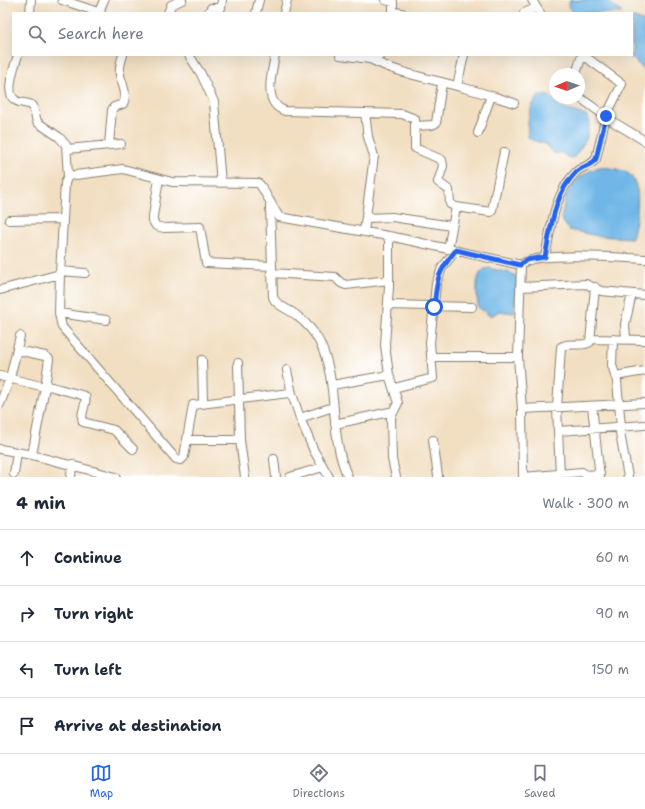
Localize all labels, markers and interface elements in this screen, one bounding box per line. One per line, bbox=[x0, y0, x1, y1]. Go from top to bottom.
search box bbox=[12, 12, 633, 56]
icon: search bbox=[26, 23, 48, 45]
text: Search here bbox=[58, 24, 144, 44]
north arrow bbox=[549, 68, 585, 104]
route end bbox=[597, 107, 615, 125]
route start bbox=[425, 298, 443, 316]
text: 4 min bbox=[16, 492, 66, 514]
text: Walk · 300 m bbox=[542, 495, 629, 512]
icon: ahead bbox=[16, 547, 38, 569]
text: Continue bbox=[54, 548, 122, 568]
text: 60 m bbox=[596, 549, 629, 566]
icon: right bbox=[16, 603, 38, 625]
text: Turn right bbox=[54, 604, 134, 624]
text: 90 m bbox=[595, 605, 629, 622]
icon: left bbox=[16, 659, 38, 681]
text: Turn left bbox=[54, 660, 122, 680]
text: 150 m bbox=[591, 661, 629, 678]
icon: arrive bbox=[16, 715, 38, 737]
text: Arrive at destination bbox=[54, 716, 222, 736]
tab: Map bbox=[90, 762, 113, 801]
tab: Directions bbox=[292, 762, 345, 801]
tab: Saved bbox=[524, 762, 555, 801]

